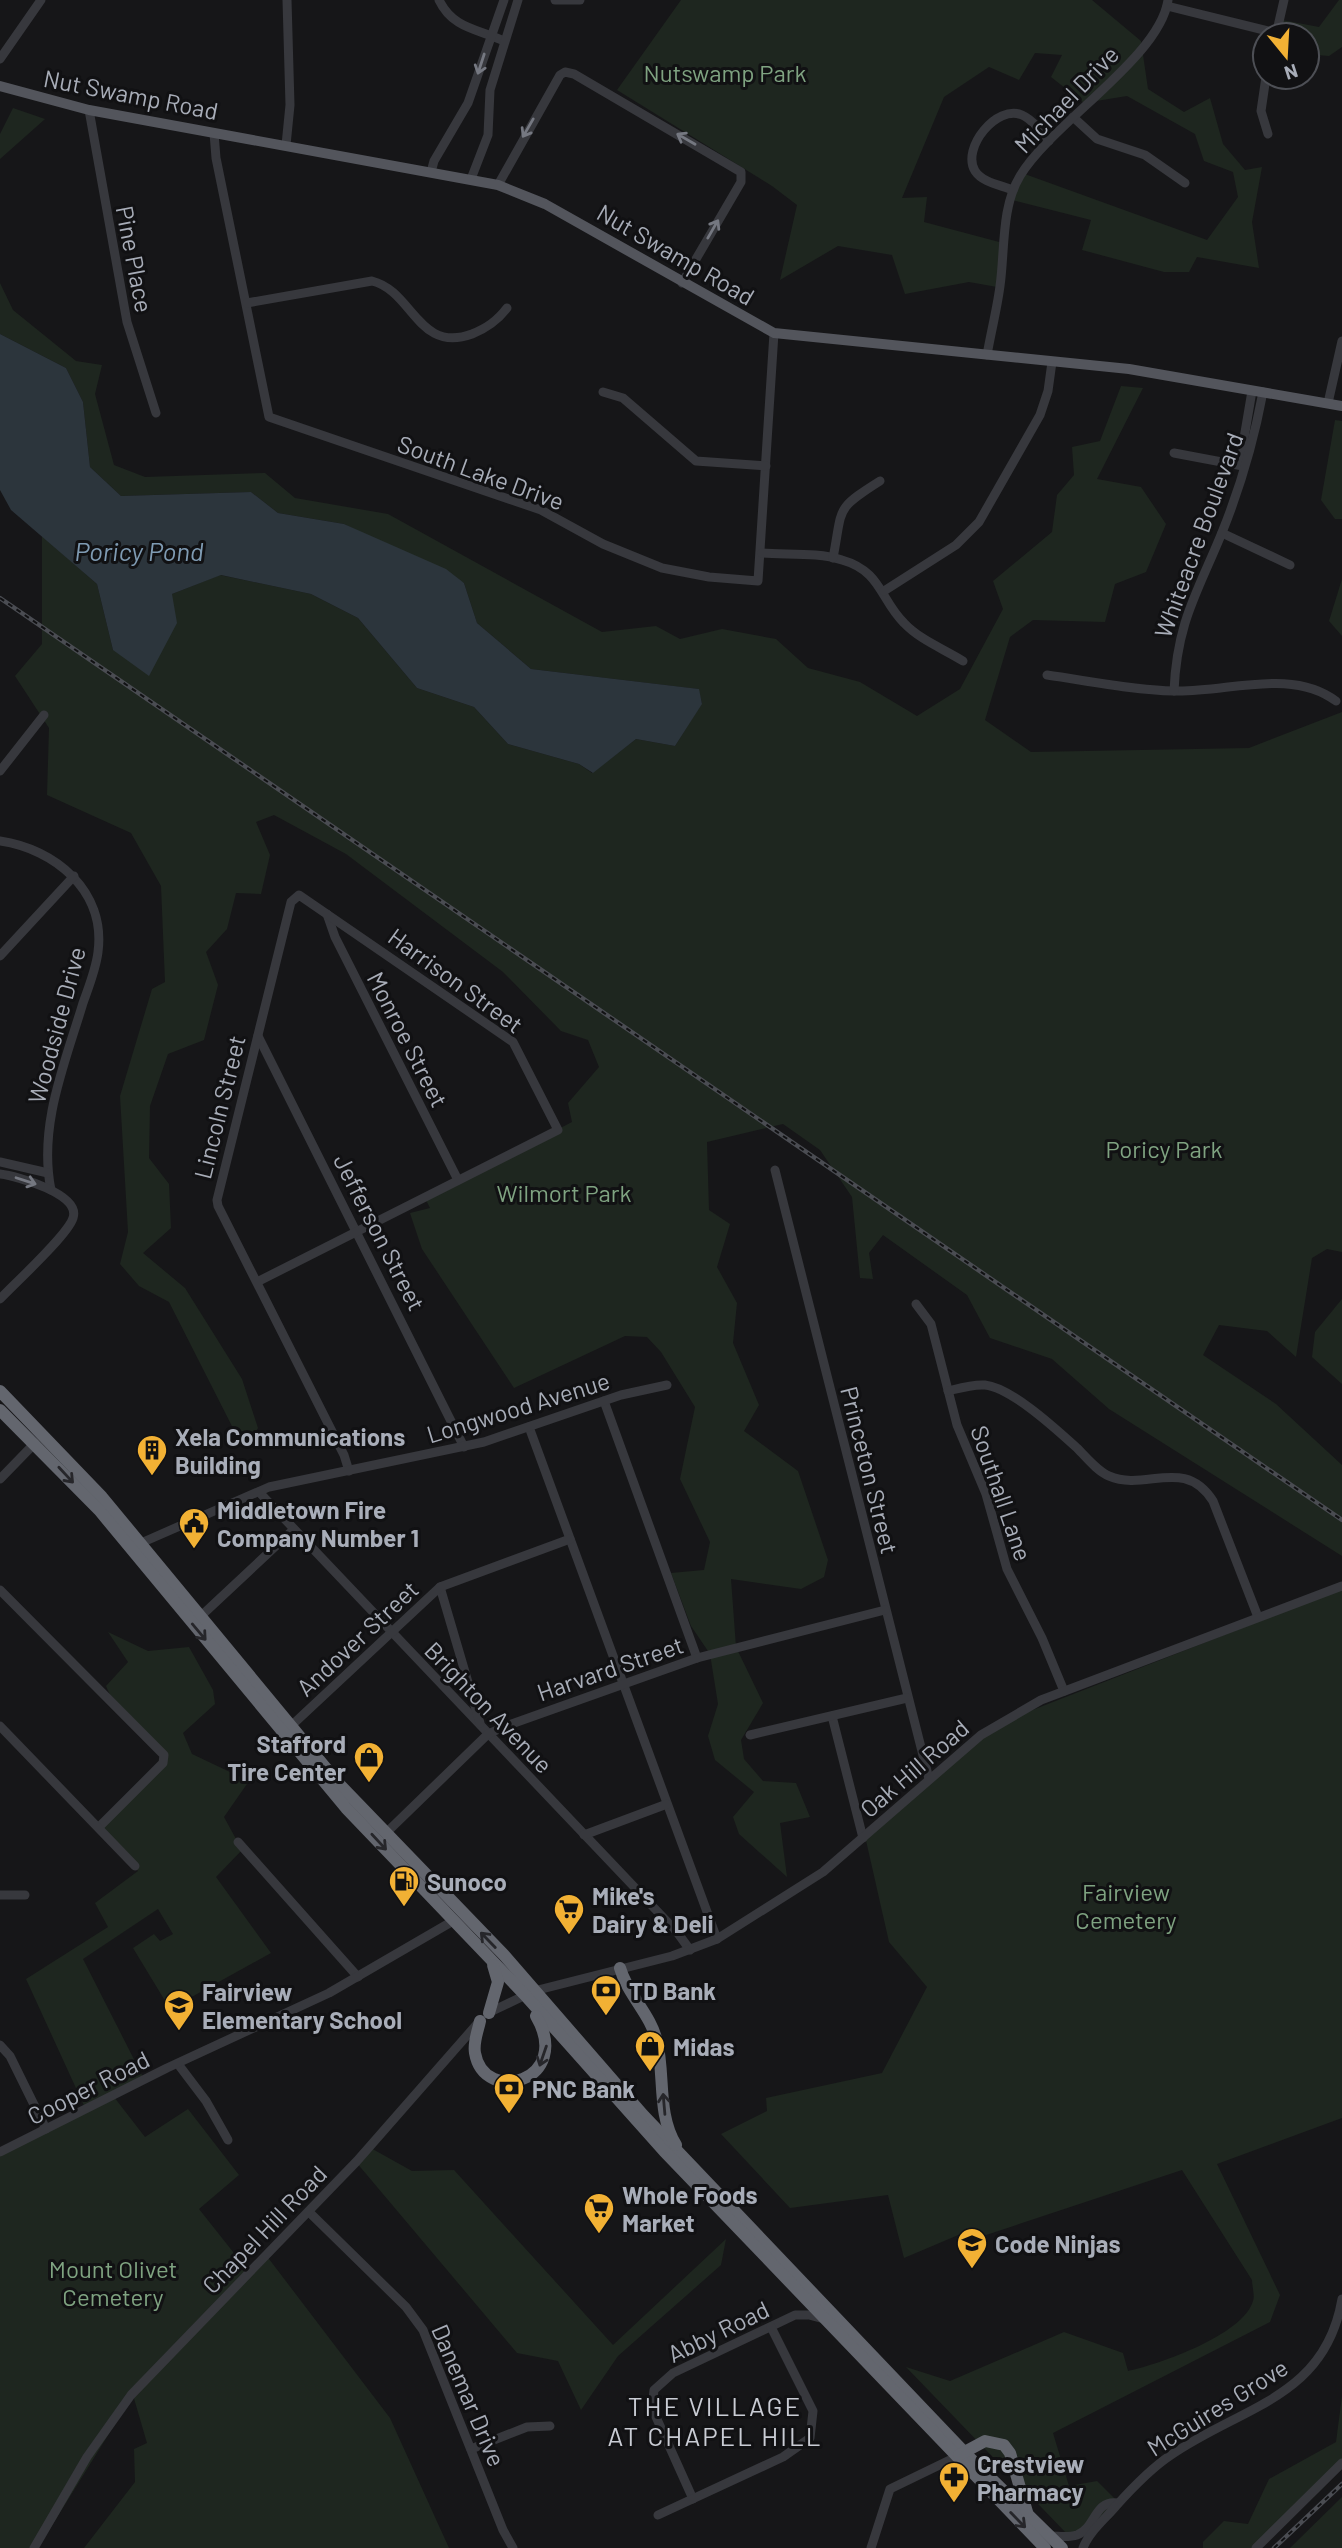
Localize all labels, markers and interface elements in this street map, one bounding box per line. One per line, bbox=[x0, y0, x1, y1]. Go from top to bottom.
north arrow bbox=[1251, 21, 1321, 91]
street label: Michael Drive bbox=[1008, 39, 1124, 159]
one-way arrow bbox=[474, 53, 487, 75]
park label: Nutswamp Park bbox=[644, 58, 806, 87]
text: N bbox=[1282, 60, 1301, 86]
street label: Nut Swamp Road bbox=[41, 63, 221, 125]
one-way arrow bbox=[521, 117, 534, 138]
one-way arrow bbox=[676, 132, 696, 146]
street label: Nut Swamp Road bbox=[592, 197, 760, 311]
street label: Pine Place bbox=[110, 203, 160, 315]
one-way arrow bbox=[706, 220, 720, 240]
street label: South Lake Drive bbox=[394, 428, 568, 516]
street label: Whiteacre Boulevard bbox=[1147, 428, 1249, 642]
water label: Poricy Pond bbox=[75, 535, 204, 566]
street label: Harrison Street bbox=[383, 921, 529, 1039]
street label: Woodside Drive bbox=[21, 943, 91, 1107]
street label: Monroe Street bbox=[361, 966, 455, 1112]
street label: Lincoln Street bbox=[187, 1032, 251, 1182]
park label: Poricy Park bbox=[1105, 1134, 1223, 1163]
street label: Jefferson Street bbox=[328, 1149, 432, 1315]
one-way arrow bbox=[15, 1175, 37, 1188]
park label: Wilmort Park bbox=[496, 1178, 632, 1207]
street label: Longwood Avenue bbox=[423, 1365, 613, 1449]
street label: Princeton Street bbox=[835, 1383, 905, 1557]
place label: Xela Communications Building bbox=[175, 1422, 405, 1479]
street label: Southall Lane bbox=[965, 1422, 1039, 1564]
building icon: Xela Communications Building bbox=[135, 1433, 169, 1477]
one-way arrow bbox=[58, 1466, 75, 1483]
place label: Middletown Fire Company Number 1 bbox=[217, 1495, 419, 1552]
public building icon: Middletown Fire Company Number 1 bbox=[177, 1506, 211, 1550]
street label: Andover Street bbox=[290, 1574, 424, 1702]
one-way arrow bbox=[191, 1623, 207, 1641]
street label: Harvard Street bbox=[533, 1629, 687, 1707]
street label: Brighton Avenue bbox=[419, 1635, 559, 1779]
street label: Oak Hill Road bbox=[854, 1713, 974, 1823]
place label: Stafford Tire Center bbox=[227, 1729, 346, 1786]
shop icon: Stafford Tire Center bbox=[352, 1740, 386, 1784]
one-way arrow bbox=[370, 1833, 387, 1850]
fuel station icon: Sunoco bbox=[387, 1864, 421, 1908]
place label: Sunoco bbox=[427, 1867, 507, 1896]
park label: Fairview Cemetery bbox=[1075, 1877, 1177, 1934]
place label: Mike's Dairy & Deli bbox=[592, 1881, 714, 1938]
supermarket icon: Mike's Dairy & Deli bbox=[552, 1892, 586, 1936]
one-way arrow bbox=[480, 1931, 497, 1948]
bank icon: TD Bank bbox=[589, 1973, 623, 2017]
place label: TD Bank bbox=[629, 1976, 716, 2005]
place label: Fairview Elementary School bbox=[202, 1977, 402, 2034]
school or university icon: Fairview Elementary School bbox=[162, 1988, 196, 2032]
shop icon: Midas bbox=[633, 2029, 667, 2073]
place label: Midas bbox=[673, 2032, 735, 2061]
street label: Cooper Road bbox=[22, 2044, 154, 2130]
one-way arrow bbox=[536, 2045, 548, 2066]
bank icon: PNC Bank bbox=[492, 2071, 526, 2115]
place label: PNC Bank bbox=[532, 2074, 635, 2103]
one-way arrow bbox=[657, 2093, 670, 2116]
street label: Chapel Hill Road bbox=[196, 2159, 332, 2299]
place label: Whole Foods Market bbox=[622, 2180, 758, 2237]
supermarket icon: Whole Foods Market bbox=[582, 2191, 616, 2235]
school or university icon: Code Ninjas bbox=[955, 2226, 989, 2270]
place label: Code Ninjas bbox=[995, 2229, 1120, 2258]
park label: Mount Olivet Cemetery bbox=[49, 2254, 177, 2311]
street label: Abby Road bbox=[662, 2294, 774, 2368]
street label: Danemar Drive bbox=[426, 2320, 512, 2470]
street label: McGuires Grove bbox=[1141, 2352, 1293, 2462]
district label: THE VILLAGE AT CHAPEL HILL bbox=[607, 2390, 823, 2451]
place label: Crestview Pharmacy bbox=[977, 2449, 1085, 2506]
pharmacy icon: Crestview Pharmacy bbox=[937, 2460, 971, 2504]
one-way arrow bbox=[1009, 2511, 1026, 2528]

